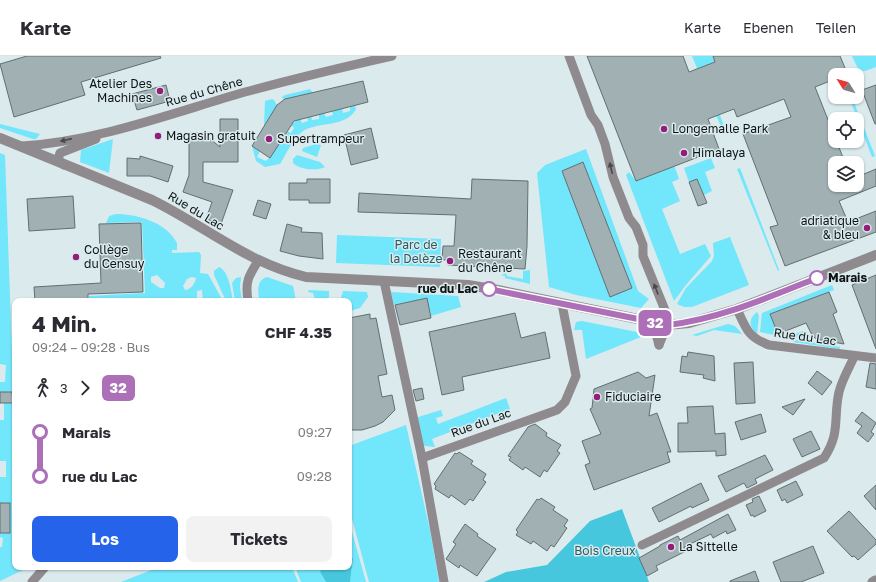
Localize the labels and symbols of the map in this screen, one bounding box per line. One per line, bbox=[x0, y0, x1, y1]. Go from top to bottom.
north arrow bbox=[828, 68, 864, 104]
street label: Rue du Chêne bbox=[164, 73, 244, 110]
place label: Atelier Des Machines bbox=[89, 76, 152, 105]
marker: Atelier Des Machines bbox=[155, 86, 165, 96]
place label: Longemalle Park bbox=[672, 121, 769, 136]
marker: Longemalle Park bbox=[659, 124, 669, 134]
place label: Magasin gratuit bbox=[166, 128, 256, 143]
marker: Magasin gratuit bbox=[153, 131, 163, 141]
place label: Supertrampeur bbox=[277, 131, 365, 146]
marker: Supertrampeur bbox=[264, 134, 274, 144]
one-way arrow bbox=[60, 138, 72, 144]
place label: Himalaya bbox=[692, 145, 745, 160]
marker: Himalaya bbox=[679, 148, 689, 158]
one-way arrow bbox=[607, 162, 613, 174]
street label: Rue du Lac bbox=[165, 188, 228, 233]
place label: adriatique & bleu bbox=[801, 213, 859, 242]
marker: adriatique & bleu bbox=[862, 223, 872, 233]
park label: Parc de la Delèze bbox=[390, 237, 442, 266]
place label: Collège du Censuy bbox=[84, 242, 145, 271]
place label: Restaurant du Chêne bbox=[458, 246, 522, 275]
marker: Collège du Censuy bbox=[71, 252, 81, 262]
marker: Restaurant du Chêne bbox=[445, 256, 455, 266]
marker: Marais bbox=[809, 270, 825, 286]
place label: Marais bbox=[828, 270, 867, 285]
place label: rue du Lac bbox=[418, 281, 478, 296]
marker: rue du Lac bbox=[481, 281, 497, 297]
one-way arrow bbox=[652, 282, 658, 294]
line badge: 32 bbox=[637, 310, 673, 336]
street label: Rue du Lac bbox=[773, 325, 838, 348]
place label: Fiduciaire bbox=[605, 389, 661, 404]
marker: Fiduciaire bbox=[592, 392, 602, 402]
street label: Rue du Lac bbox=[449, 405, 513, 440]
place label: La Sittelle bbox=[679, 539, 738, 554]
marker: La Sittelle bbox=[666, 542, 676, 552]
park label: Bois Creux bbox=[574, 543, 636, 558]

